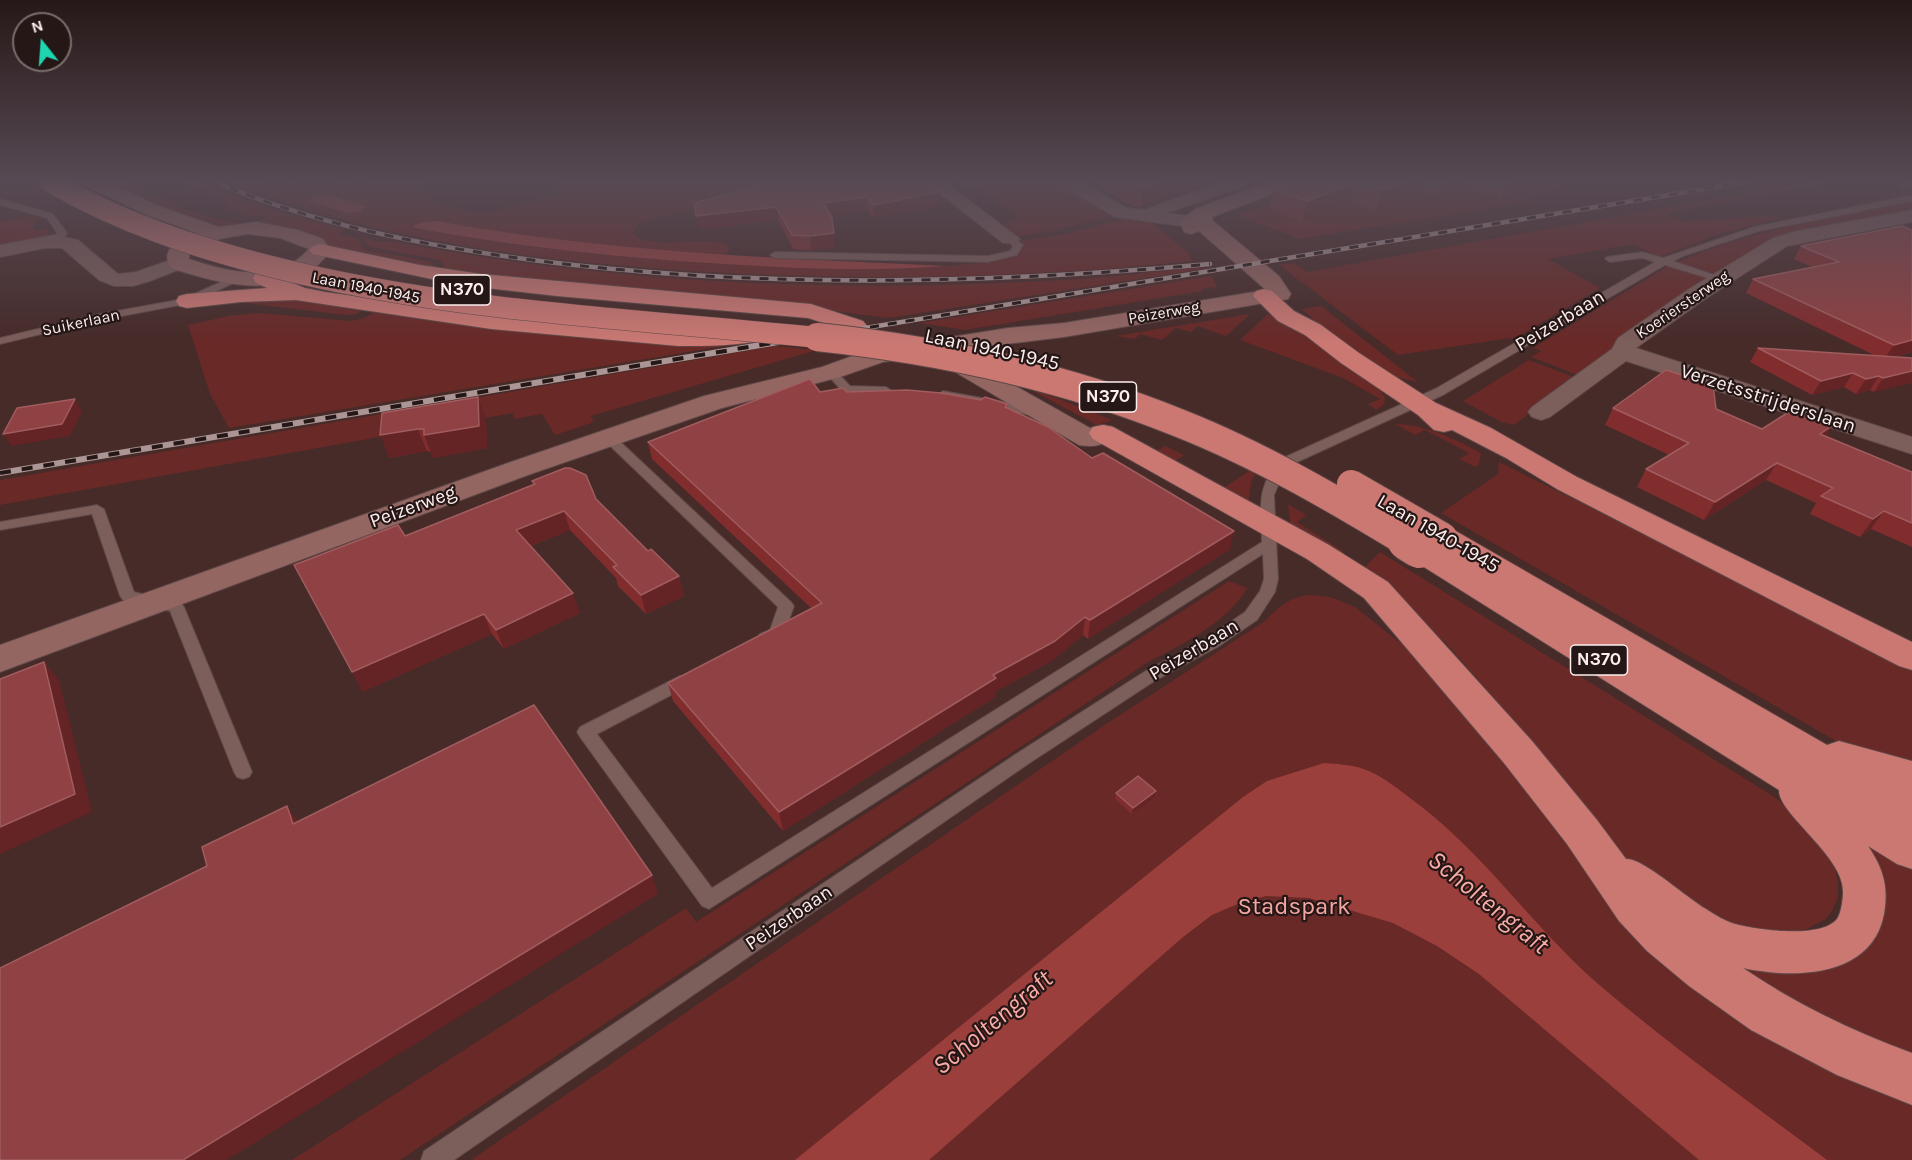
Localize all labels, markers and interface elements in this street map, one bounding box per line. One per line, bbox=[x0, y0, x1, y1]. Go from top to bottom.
north arrow bbox=[12, 12, 72, 72]
text: N bbox=[29, 15, 45, 37]
street label: Koeriersterweg bbox=[1633, 267, 1733, 343]
street label: Laan 1940-1945 bbox=[310, 268, 422, 308]
road number: N370 bbox=[434, 275, 490, 305]
street label: Peizerbaan bbox=[1511, 285, 1609, 357]
street label: Peizerweg bbox=[1127, 297, 1201, 329]
street label: Suikerlaan bbox=[40, 305, 122, 341]
street label: Laan 1940-1945 bbox=[922, 324, 1062, 376]
street label: Verzetsstrijderslaan bbox=[1677, 359, 1859, 439]
road number: N370 bbox=[1080, 382, 1136, 412]
street label: Peizerweg bbox=[366, 480, 460, 534]
street label: Laan 1940-1945 bbox=[1373, 489, 1503, 579]
street label: Peizerbaan bbox=[1145, 614, 1243, 686]
road number: N370 bbox=[1570, 645, 1628, 675]
water label: Scholtengraft bbox=[1421, 845, 1555, 961]
street label: Peizerbaan bbox=[741, 880, 837, 956]
park label: Stadspark bbox=[1237, 893, 1351, 921]
water label: Scholtengraft bbox=[927, 964, 1059, 1082]

